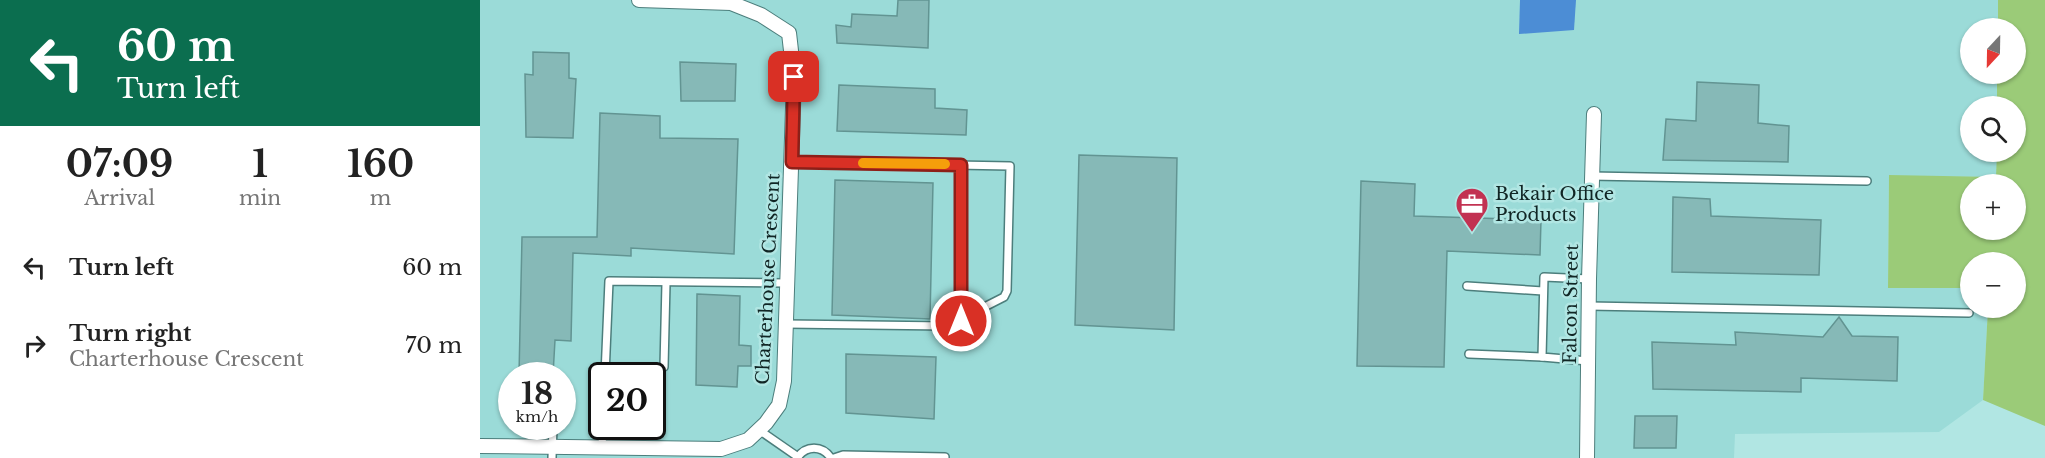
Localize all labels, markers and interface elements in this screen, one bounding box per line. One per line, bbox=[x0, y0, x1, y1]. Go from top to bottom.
north arrow bbox=[1960, 18, 2026, 84]
map controls bbox=[1960, 18, 2026, 318]
text: 60 m bbox=[117, 20, 235, 72]
icon: left bbox=[18, 24, 96, 102]
pin bbox=[768, 51, 819, 102]
icon: arrive bbox=[777, 60, 810, 93]
text: Turn left bbox=[117, 72, 240, 105]
button: search bbox=[1960, 96, 2026, 162]
text: 07:09 bbox=[66, 142, 173, 187]
text: 1 bbox=[252, 142, 268, 187]
text: 160 bbox=[347, 142, 414, 187]
street label: Charterhouse Crescent bbox=[751, 173, 785, 385]
button: + bbox=[1960, 174, 2026, 240]
place label: Bekair Office Products bbox=[1495, 183, 1614, 226]
text: Arrival bbox=[84, 186, 155, 210]
text: min bbox=[239, 186, 281, 210]
text: m bbox=[370, 186, 391, 210]
office icon: Bekair Office Products bbox=[1454, 186, 1490, 233]
street label: Falcon Street bbox=[1559, 243, 1583, 364]
icon: left bbox=[18, 251, 51, 284]
button: − bbox=[1960, 252, 2026, 318]
text: Turn left bbox=[69, 254, 174, 281]
text: 60 m bbox=[402, 254, 462, 281]
position arrow bbox=[929, 289, 993, 353]
text: Turn right bbox=[69, 320, 191, 347]
icon: right bbox=[18, 329, 51, 362]
text: 70 m bbox=[405, 332, 462, 359]
text: Charterhouse Crescent bbox=[69, 347, 304, 371]
speed limit sign: 20 bbox=[588, 362, 666, 440]
text: 18 bbox=[521, 375, 553, 412]
text: km/h bbox=[516, 407, 558, 426]

